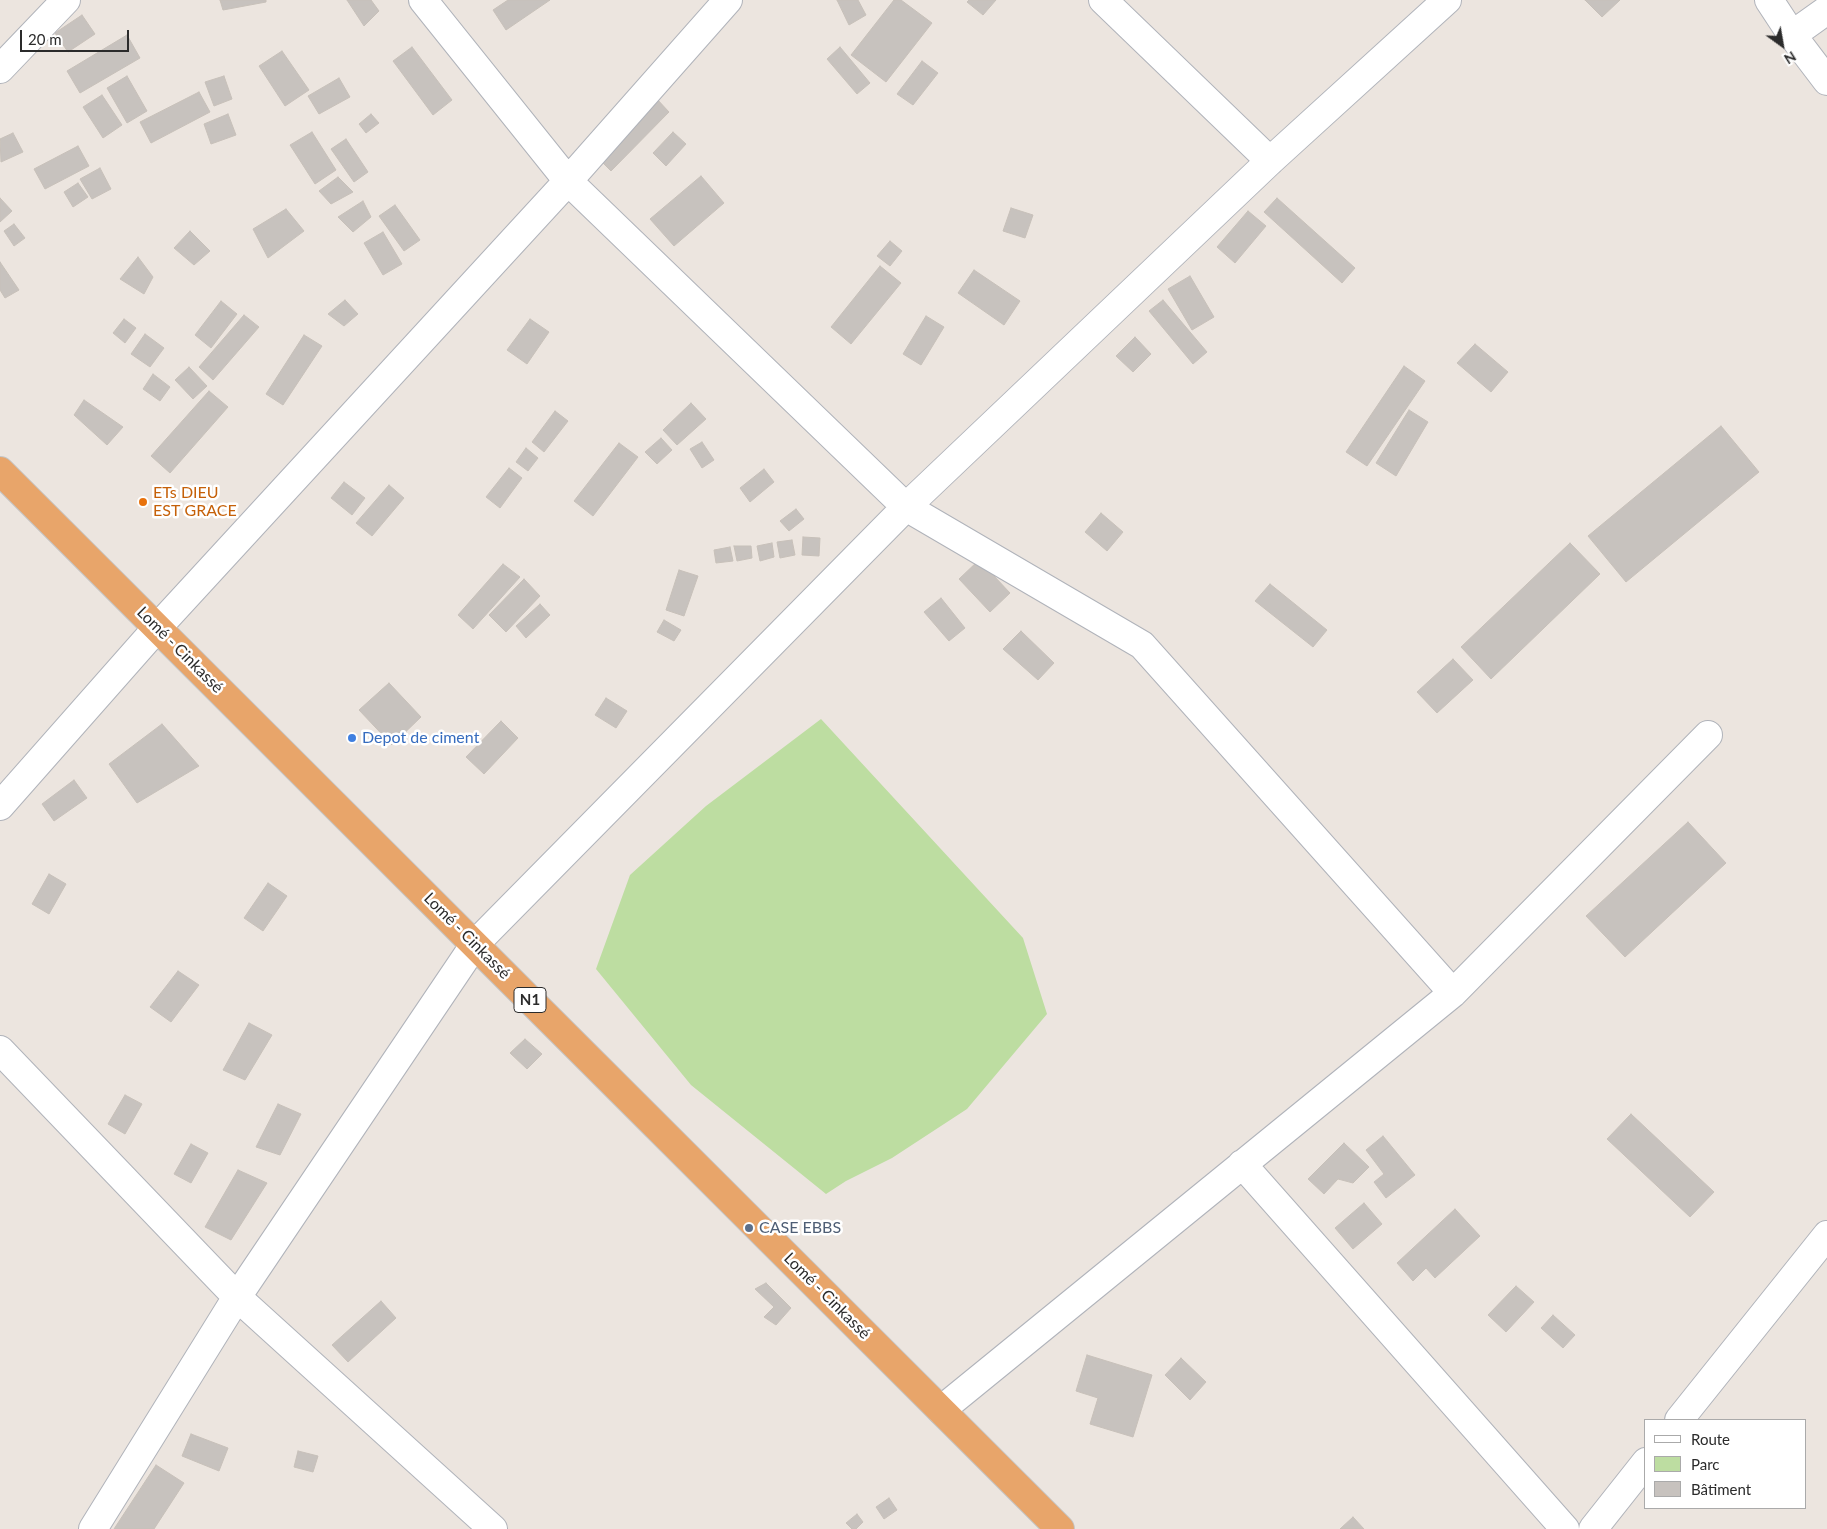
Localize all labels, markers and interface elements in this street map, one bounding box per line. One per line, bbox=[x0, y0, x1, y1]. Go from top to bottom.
scale bar bbox=[22, 20, 131, 52]
north arrow bbox=[1757, 20, 1807, 70]
text: 20 m bbox=[28, 30, 62, 48]
text: N bbox=[1781, 48, 1799, 68]
place label: ETs DIEU EST GRACE bbox=[153, 483, 237, 521]
marker: ETs DIEU EST GRACE bbox=[137, 496, 149, 508]
street label: Lomé - Cinkassé bbox=[133, 603, 227, 697]
place label: Depot de ciment bbox=[362, 728, 479, 748]
marker: Depot de ciment bbox=[346, 732, 358, 744]
street label: Lomé - Cinkassé bbox=[420, 889, 514, 983]
road number: N1 bbox=[514, 988, 546, 1012]
place label: CASE EBBS bbox=[759, 1218, 841, 1238]
marker: CASE EBBS bbox=[743, 1222, 755, 1234]
street label: Lomé - Cinkassé bbox=[780, 1249, 874, 1343]
legend bbox=[1644, 1419, 1807, 1509]
text: Route bbox=[1691, 1430, 1730, 1448]
text: Parc bbox=[1691, 1455, 1720, 1473]
text: Bâtiment bbox=[1691, 1480, 1751, 1498]

